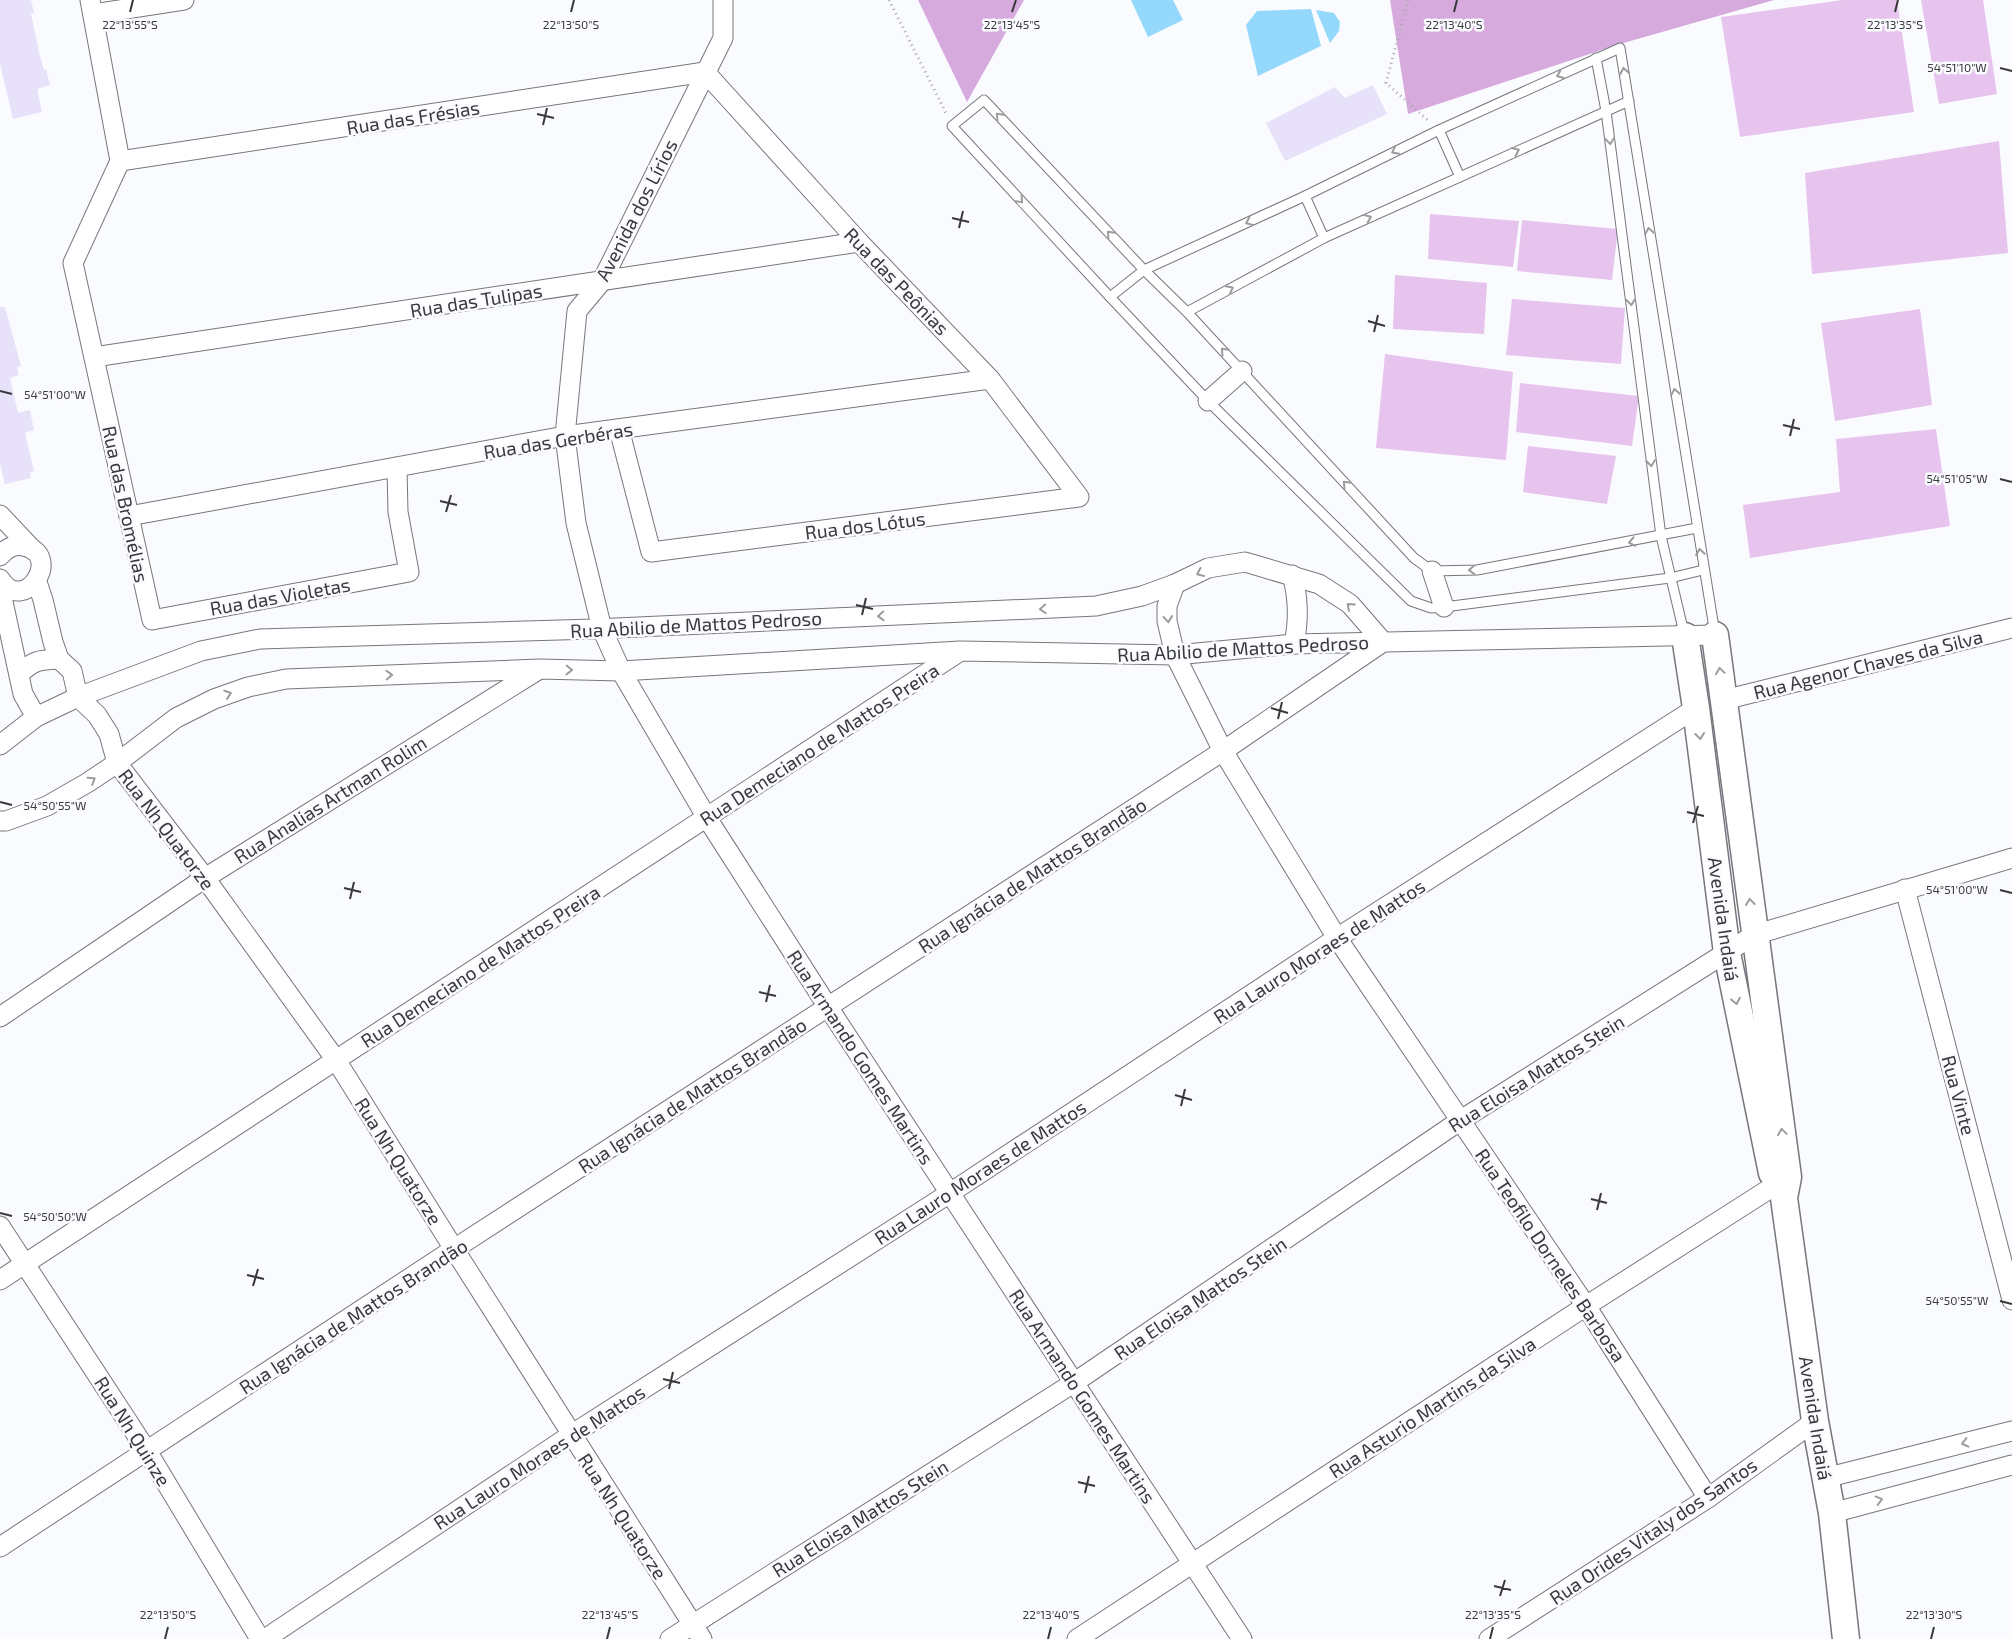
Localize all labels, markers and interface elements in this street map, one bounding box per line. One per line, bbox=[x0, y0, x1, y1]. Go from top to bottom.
text: 22°13'55"S bbox=[102, 17, 158, 31]
text: 22°13'50"S bbox=[543, 17, 599, 31]
text: 22°13'45"S bbox=[984, 17, 1040, 31]
text: 22°13'40"S bbox=[1425, 17, 1483, 31]
text: 22°13'35"S bbox=[1867, 17, 1923, 31]
text: 54°51'10"W bbox=[1927, 60, 1987, 74]
one-way arrow bbox=[1619, 66, 1630, 74]
one-way arrow bbox=[1556, 68, 1565, 79]
street label: Rua das Frésias bbox=[345, 95, 481, 139]
one-way arrow bbox=[996, 113, 1005, 122]
street label: Avenida dos Lírios bbox=[590, 135, 682, 285]
one-way arrow bbox=[1604, 137, 1615, 145]
one-way arrow bbox=[1391, 145, 1400, 155]
one-way arrow bbox=[1511, 147, 1520, 158]
one-way arrow bbox=[1014, 194, 1023, 203]
one-way arrow bbox=[1363, 214, 1372, 224]
one-way arrow bbox=[1245, 216, 1254, 226]
street label: Rua das Peônias bbox=[840, 223, 954, 339]
one-way arrow bbox=[1645, 227, 1655, 235]
one-way arrow bbox=[1107, 231, 1116, 240]
street label: Rua das Tulipas bbox=[408, 278, 544, 322]
one-way arrow bbox=[1224, 285, 1233, 295]
one-way arrow bbox=[1625, 298, 1636, 306]
one-way arrow bbox=[1221, 348, 1230, 357]
text: 54°51'00"W bbox=[24, 387, 86, 401]
one-way arrow bbox=[1670, 387, 1680, 396]
street label: Rua das Gerbéras bbox=[482, 417, 634, 463]
street label: Rua das Bromélias bbox=[98, 424, 154, 584]
one-way arrow bbox=[1646, 459, 1656, 468]
text: 54°51'05"W bbox=[1926, 471, 1988, 485]
one-way arrow bbox=[1343, 480, 1352, 489]
street label: Rua dos Lótus bbox=[804, 506, 926, 544]
one-way arrow bbox=[1627, 536, 1636, 546]
one-way arrow bbox=[1696, 548, 1706, 556]
one-way arrow bbox=[1467, 565, 1475, 576]
one-way arrow bbox=[1196, 566, 1205, 576]
street label: Rua das Violetas bbox=[208, 572, 352, 620]
one-way arrow bbox=[1039, 603, 1047, 614]
one-way arrow bbox=[1347, 603, 1356, 612]
street label: Rua Abilio de Mattos Pedroso bbox=[570, 606, 822, 642]
one-way arrow bbox=[876, 611, 884, 622]
one-way arrow bbox=[1162, 616, 1173, 624]
street label: Rua Agenor Chaves da Silva bbox=[1751, 624, 1985, 704]
street label: Rua Abilio de Mattos Pedroso bbox=[1117, 630, 1369, 666]
street label: Rua Demeciano de Mattos Preira bbox=[695, 658, 943, 830]
one-way arrow bbox=[565, 664, 573, 675]
one-way arrow bbox=[1715, 667, 1726, 675]
one-way arrow bbox=[386, 670, 393, 680]
one-way arrow bbox=[224, 690, 232, 700]
street label: Rua Analias Artman Rolim bbox=[229, 730, 431, 868]
one-way arrow bbox=[1694, 732, 1705, 740]
street label: Rua Nh Quatorze bbox=[114, 764, 220, 894]
one-way arrow bbox=[86, 776, 95, 786]
street label: Rua Ignácia de Mattos Brandão bbox=[914, 793, 1150, 957]
text: 54°50'55"W bbox=[24, 798, 86, 812]
street label: Avenida Indaiá bbox=[1704, 855, 1744, 983]
street label: Rua Lauro Moraes de Mattos bbox=[1209, 874, 1429, 1028]
street label: Rua Demeciano de Mattos Preira bbox=[356, 880, 604, 1052]
text: 54°51'00"W bbox=[1926, 882, 1988, 896]
one-way arrow bbox=[1745, 898, 1756, 906]
street label: Rua Armando Gomes Martins bbox=[783, 945, 939, 1169]
one-way arrow bbox=[1731, 996, 1741, 1005]
street label: Rua Eloisa Mattos Stein bbox=[1444, 1009, 1628, 1137]
street label: Rua Ignácia de Mattos Brandão bbox=[574, 1013, 810, 1177]
street label: Rua Vinte bbox=[1937, 1053, 1981, 1137]
street label: Rua Nh Quatorze bbox=[351, 1093, 447, 1229]
street label: Rua Lauro Moraes de Mattos bbox=[870, 1095, 1090, 1249]
one-way arrow bbox=[1777, 1128, 1787, 1137]
street label: Rua Teofilo Dorneles Barbosa bbox=[1471, 1144, 1631, 1366]
text: 54°50'50"W bbox=[23, 1209, 87, 1223]
street label: Rua Eloisa Mattos Stein bbox=[1109, 1232, 1291, 1364]
street label: Rua Ignácia de Mattos Brandão bbox=[235, 1234, 471, 1398]
street label: Rua Armando Gomes Martins bbox=[1005, 1284, 1161, 1508]
text: 54°50'55"W bbox=[1926, 1293, 1988, 1307]
street label: Rua Asturio Martins da Silva bbox=[1324, 1331, 1540, 1483]
street label: Avenida Indaiá bbox=[1795, 1354, 1837, 1482]
street label: Rua Nh Quinze bbox=[90, 1372, 176, 1490]
street label: Rua Lauro Moraes de Mattos bbox=[429, 1380, 649, 1534]
one-way arrow bbox=[1961, 1437, 1969, 1447]
street label: Rua Nh Quatorze bbox=[574, 1449, 672, 1583]
street label: Rua Orides Vitaly dos Santos bbox=[1545, 1453, 1761, 1609]
street label: Rua Eloisa Mattos Stein bbox=[768, 1454, 952, 1582]
one-way arrow bbox=[1874, 1496, 1882, 1506]
text: 22°13'50"S bbox=[140, 1607, 196, 1621]
text: 22°13'45"S bbox=[582, 1607, 638, 1621]
text: 22°13'40"S bbox=[1022, 1607, 1080, 1621]
text: 22°13'35"S bbox=[1465, 1607, 1521, 1621]
text: 22°13'30"S bbox=[1906, 1607, 1963, 1621]

